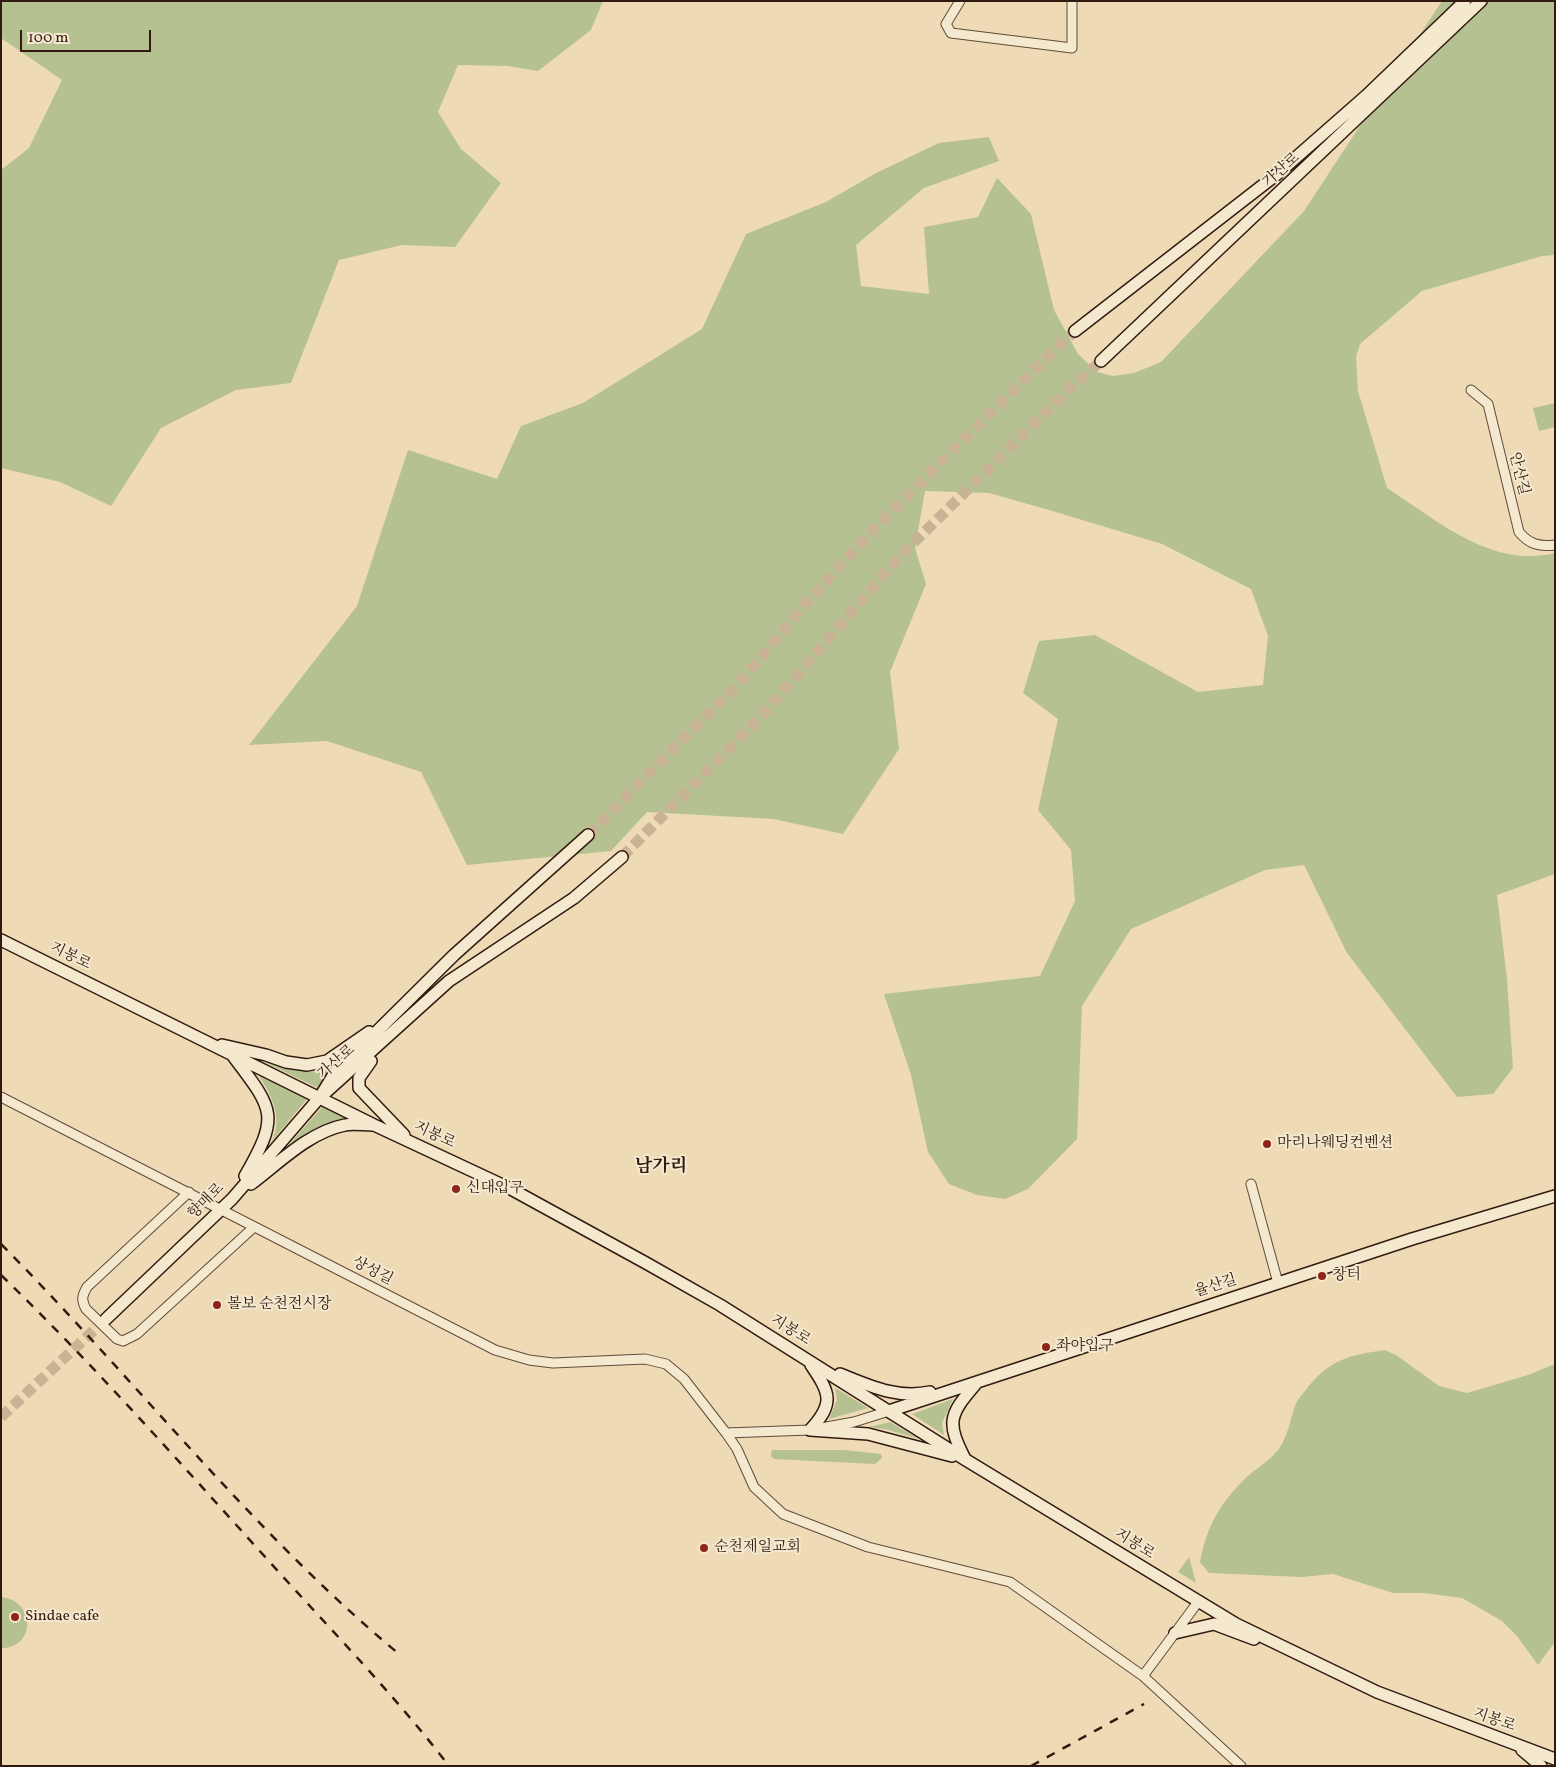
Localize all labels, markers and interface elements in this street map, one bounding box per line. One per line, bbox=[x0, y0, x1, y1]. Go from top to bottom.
scale bar bbox=[22, 20, 154, 52]
text: 100 m bbox=[28, 28, 68, 49]
street label: 가산로 bbox=[1260, 150, 1304, 192]
street label: 안산길 bbox=[1504, 451, 1532, 497]
street label: 지봉로 bbox=[47, 939, 93, 975]
street label: 가산로 bbox=[315, 1042, 359, 1084]
street label: 지봉로 bbox=[410, 1119, 458, 1153]
place label: 마리나웨딩컨벤션 bbox=[1277, 1135, 1393, 1153]
marker: 마리나웨딩컨벤션 bbox=[1261, 1138, 1273, 1150]
district label: 남가리 bbox=[635, 1157, 687, 1179]
street label: 향매로 bbox=[185, 1180, 229, 1224]
place label: 신대입구 bbox=[466, 1180, 524, 1198]
marker: 신대입구 bbox=[450, 1183, 462, 1195]
street label: 상성길 bbox=[349, 1254, 395, 1290]
place label: 창터 bbox=[1332, 1267, 1361, 1285]
marker: 창터 bbox=[1316, 1270, 1328, 1282]
street label: 율산길 bbox=[1193, 1272, 1239, 1302]
place label: 볼보 순천전시장 bbox=[227, 1296, 331, 1314]
marker: 볼보 순천전시장 bbox=[211, 1299, 223, 1311]
street label: 지봉로 bbox=[767, 1312, 813, 1350]
place label: 좌야입구 bbox=[1056, 1338, 1114, 1356]
marker: 좌야입구 bbox=[1040, 1341, 1052, 1353]
street label: 지봉로 bbox=[1111, 1526, 1157, 1564]
place label: 순천제일교회 bbox=[714, 1539, 801, 1557]
marker: 순천제일교회 bbox=[698, 1542, 710, 1554]
place label: Sindae cafe bbox=[25, 1608, 99, 1626]
marker: Sindae cafe bbox=[9, 1611, 21, 1623]
street label: 지봉로 bbox=[1471, 1705, 1517, 1737]

